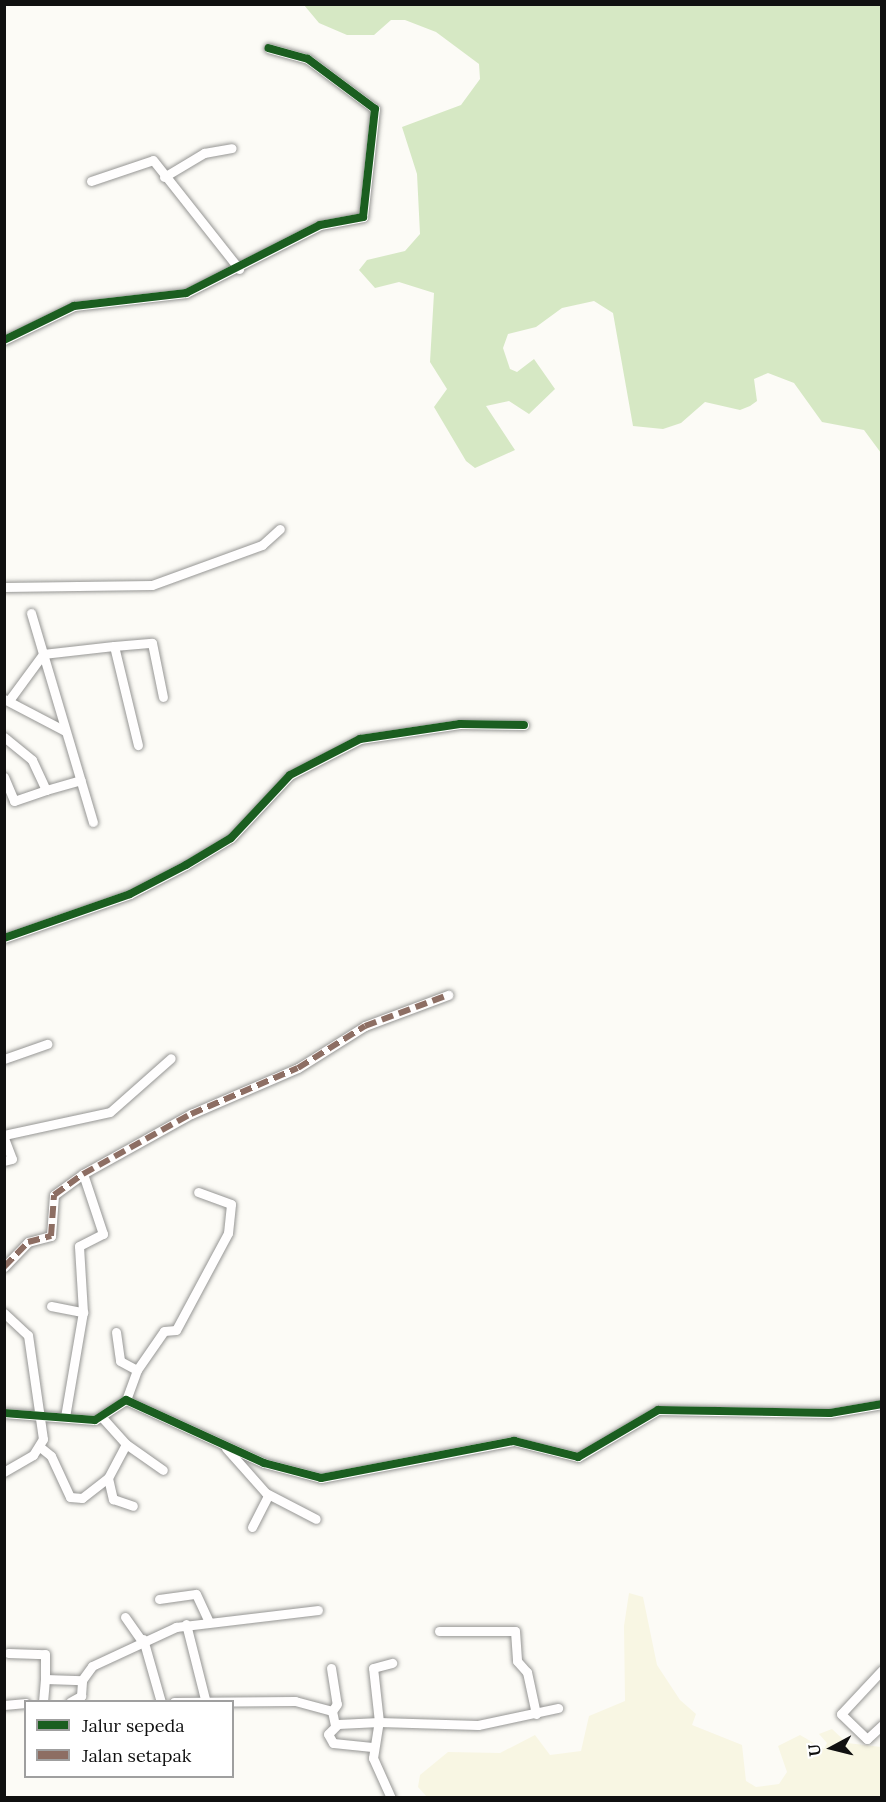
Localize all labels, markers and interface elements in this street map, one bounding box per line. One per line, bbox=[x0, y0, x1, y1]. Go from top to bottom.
legend bbox=[24, 1700, 234, 1778]
text: Jalur sepeda bbox=[82, 1714, 184, 1737]
north arrow bbox=[802, 1718, 862, 1778]
text: U bbox=[803, 1743, 825, 1757]
text: Jalan setapak bbox=[82, 1744, 192, 1767]

